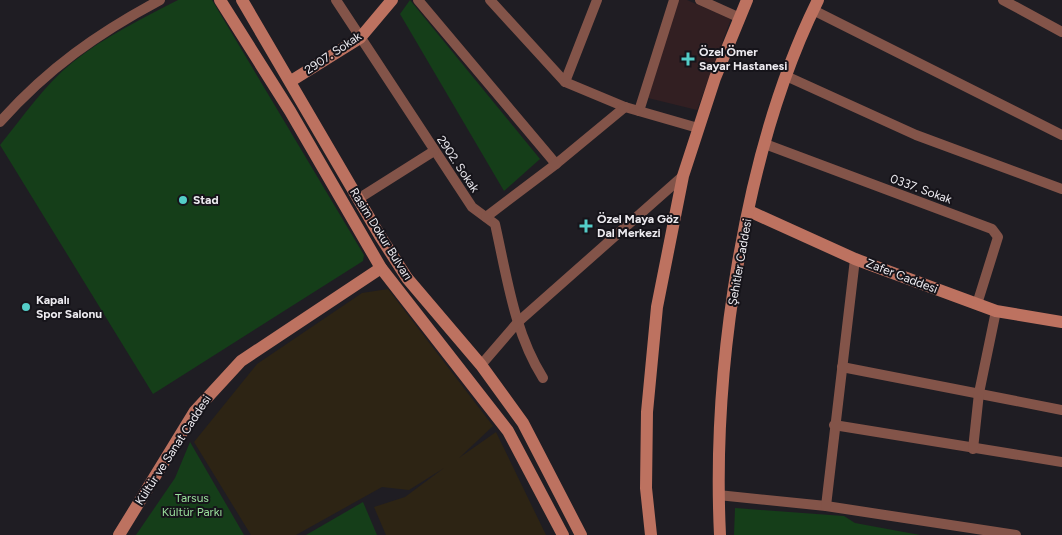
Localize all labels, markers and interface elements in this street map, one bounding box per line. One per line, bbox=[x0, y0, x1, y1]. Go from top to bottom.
street label: 2907. Sokak bbox=[302, 29, 364, 77]
place label: Özel Ömer Sayar Hastanesi bbox=[699, 45, 787, 73]
marker: Özel Ömer Sayar Hastanesi bbox=[681, 52, 695, 66]
street label: 2902. Sokak bbox=[434, 133, 482, 195]
street label: 0337. Sokak bbox=[888, 171, 954, 207]
street label: Rasim Dokur Bulvarı bbox=[347, 185, 415, 283]
place label: Stad bbox=[193, 193, 219, 207]
marker: Stad bbox=[177, 194, 189, 206]
place label: Özel Maya Göz Dal Merkezi bbox=[597, 212, 679, 240]
street label: Şehitler Caddesi bbox=[725, 217, 755, 307]
marker: Özel Maya Göz Dal Merkezi bbox=[579, 219, 593, 233]
street label: Zafer Caddesi bbox=[864, 256, 940, 296]
place label: Kapalı Spor Salonu bbox=[36, 293, 102, 321]
marker: Kapalı Spor Salonu bbox=[20, 301, 32, 313]
street label: Kültür ve Sanat Caddesi bbox=[132, 392, 214, 508]
park label: Tarsus Kültür Parkı bbox=[162, 491, 222, 519]

